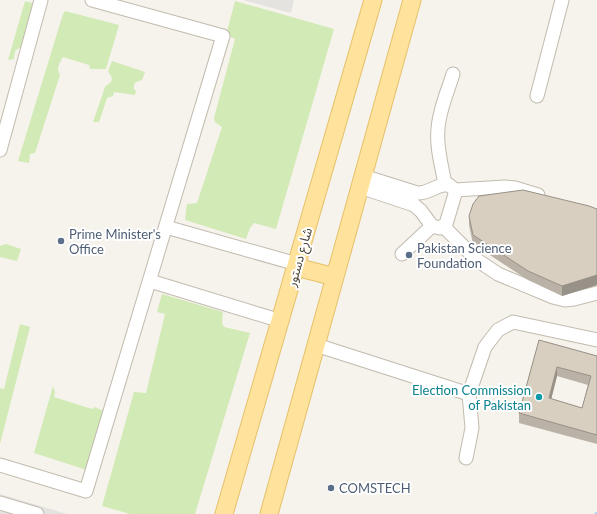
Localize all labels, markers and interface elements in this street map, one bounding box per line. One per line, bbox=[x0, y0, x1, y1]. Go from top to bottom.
place label: Prime Minister's Office bbox=[69, 226, 161, 257]
street label: شارع دستور bbox=[283, 226, 318, 290]
marker: Prime Minister's Office bbox=[56, 236, 66, 246]
place label: Pakistan Science Foundation bbox=[417, 240, 512, 271]
marker: Pakistan Science Foundation bbox=[404, 250, 414, 260]
place label: Election Commission of Pakistan bbox=[412, 382, 531, 413]
marker: Election Commission of Pakistan bbox=[534, 392, 544, 402]
place label: COMSTECH bbox=[339, 480, 411, 496]
marker: COMSTECH bbox=[326, 483, 336, 493]

